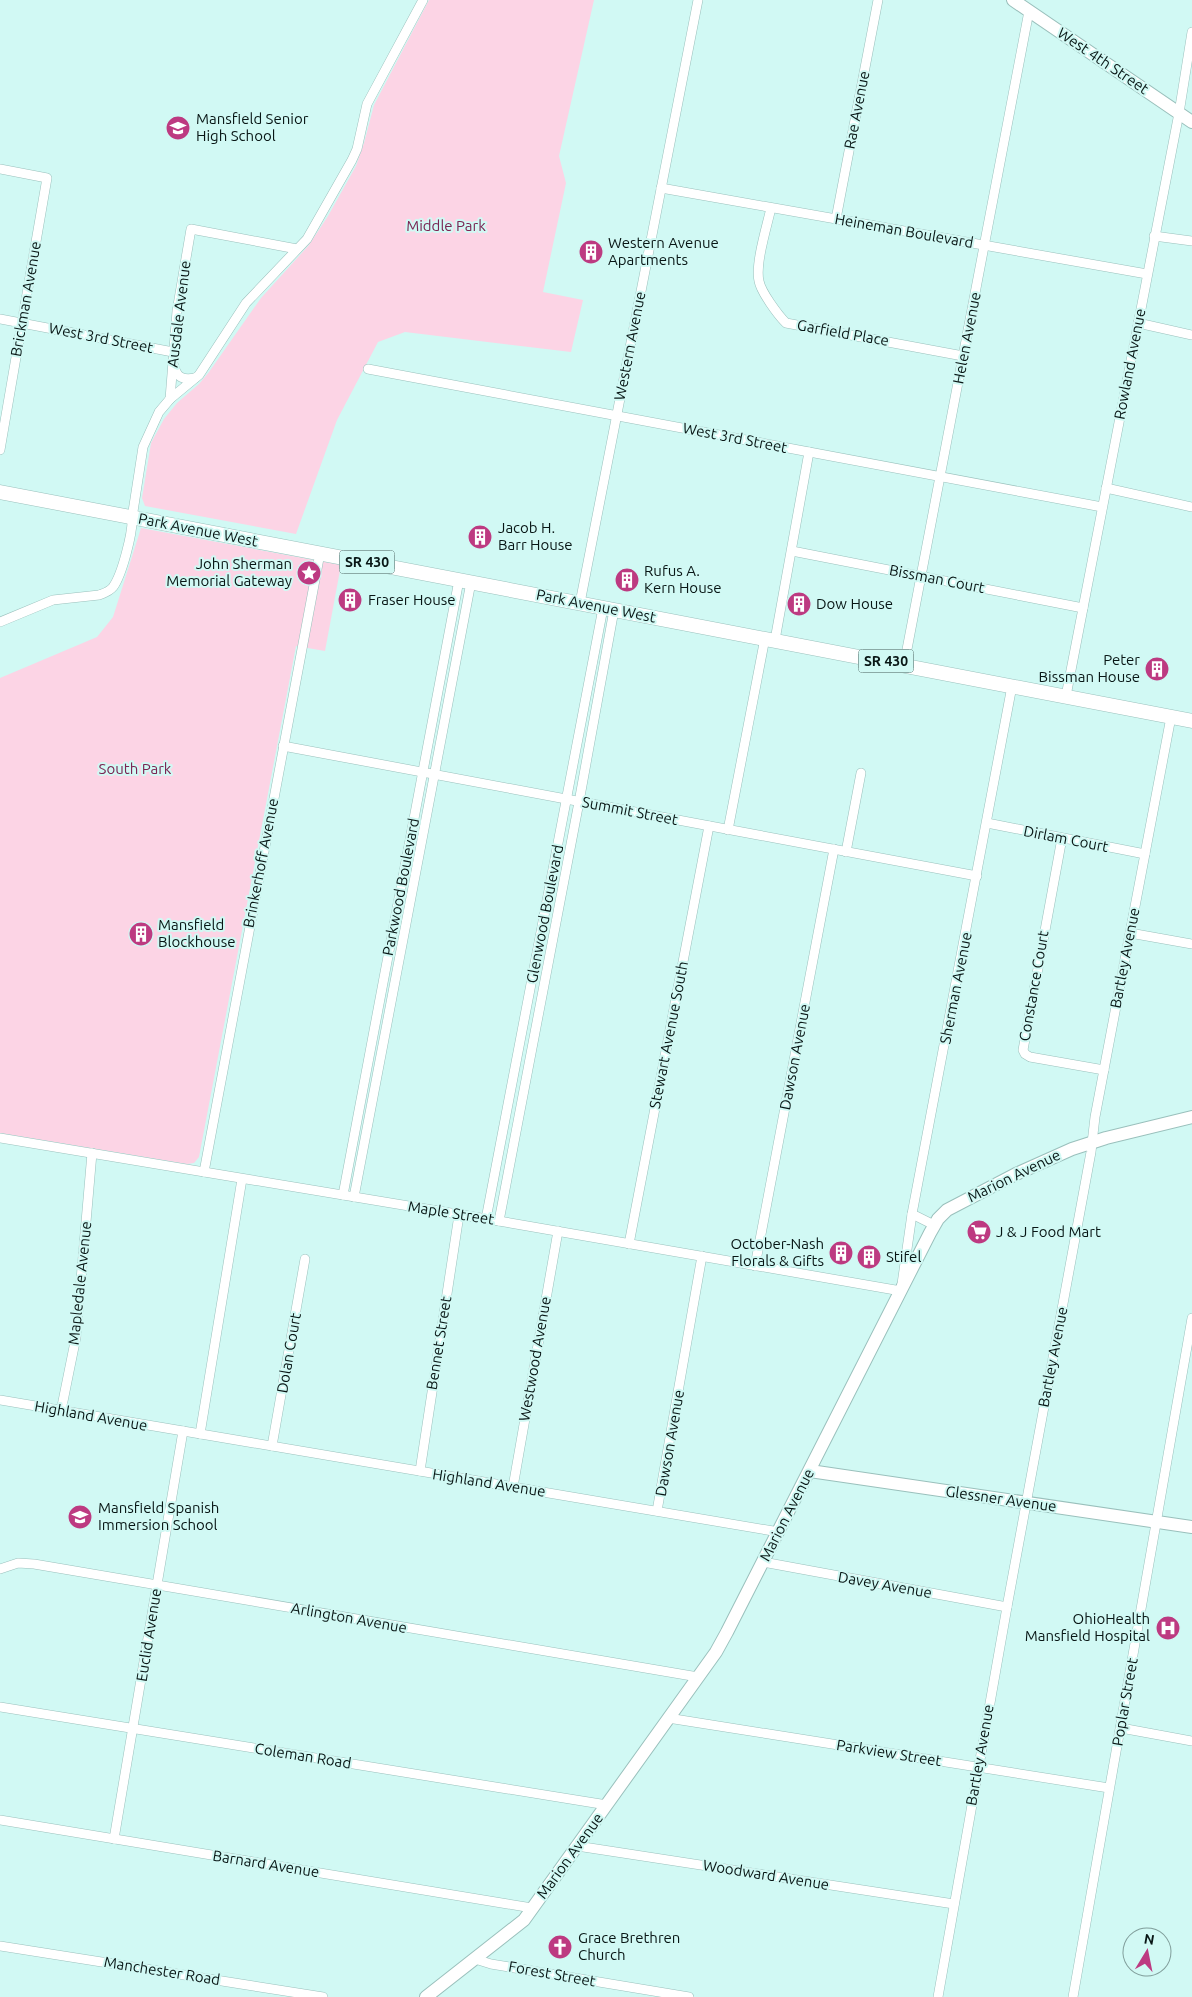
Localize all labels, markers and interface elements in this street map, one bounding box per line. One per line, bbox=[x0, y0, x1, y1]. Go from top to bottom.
street label: West 4th Street bbox=[1055, 24, 1152, 97]
street label: Rae Avenue bbox=[841, 69, 872, 150]
place label: Mansfield Senior High School bbox=[196, 110, 309, 144]
school or university icon: Mansfield Senior High School bbox=[165, 115, 191, 141]
street label: Heineman Boulevard bbox=[833, 210, 975, 251]
park label: Middle Park bbox=[406, 217, 486, 234]
place label: Western Avenue Apartments bbox=[608, 234, 719, 268]
building icon: Western Avenue Apartments bbox=[578, 239, 604, 265]
street label: Brickman Avenue bbox=[7, 240, 44, 358]
street label: Ausdale Avenue bbox=[164, 260, 193, 368]
street label: Western Avenue bbox=[611, 290, 648, 402]
street label: Helen Avenue bbox=[949, 290, 984, 385]
street label: Rowland Avenue bbox=[1110, 307, 1149, 421]
street label: Garfield Place bbox=[796, 316, 890, 349]
street label: West 3rd Street bbox=[47, 319, 155, 356]
street label: West 3rd Street bbox=[681, 419, 789, 456]
street label: Park Avenue West bbox=[137, 510, 259, 549]
place label: Jacob H. Barr House bbox=[498, 519, 573, 553]
building icon: Jacob H. Barr House bbox=[467, 524, 493, 550]
road number: SR 430 bbox=[340, 550, 394, 574]
place label: John Sherman Memorial Gateway bbox=[166, 555, 292, 589]
place icon: John Sherman Memorial Gateway bbox=[296, 560, 322, 586]
street label: Bissman Court bbox=[888, 561, 986, 596]
place label: Rufus A. Kern House bbox=[644, 562, 722, 596]
building icon: Rufus A. Kern House bbox=[614, 567, 640, 593]
street label: Park Avenue West bbox=[535, 586, 657, 625]
building icon: Fraser House bbox=[337, 587, 363, 613]
place label: Fraser House bbox=[368, 591, 456, 608]
building icon: Dow House bbox=[786, 591, 812, 617]
place label: Dow House bbox=[816, 595, 893, 612]
road number: SR 430 bbox=[858, 649, 914, 672]
place label: Peter Bissman House bbox=[1039, 651, 1140, 685]
building icon: Peter Bissman House bbox=[1144, 656, 1170, 682]
park label: South Park bbox=[99, 760, 172, 777]
street label: Summit Street bbox=[581, 793, 680, 828]
street label: Brinkerhoff Avenue bbox=[240, 797, 281, 929]
street label: Parkwood Boulevard bbox=[379, 817, 422, 957]
street label: Dirlam Court bbox=[1022, 822, 1110, 855]
street label: Glenwood Boulevard bbox=[523, 843, 566, 985]
street label: Bartley Avenue bbox=[1106, 906, 1143, 1010]
place label: Mansfield Blockhouse bbox=[158, 916, 235, 950]
building icon: Mansfield Blockhouse bbox=[128, 921, 154, 947]
street label: Constance Court bbox=[1015, 929, 1052, 1042]
street label: Sherman Avenue bbox=[936, 931, 975, 1045]
street label: Stewart Avenue South bbox=[646, 960, 691, 1110]
street label: Dawson Avenue bbox=[776, 1002, 813, 1111]
street label: Marion Avenue bbox=[964, 1146, 1063, 1205]
street label: Maple Street bbox=[407, 1197, 495, 1228]
supermarket icon: J & J Food Mart bbox=[966, 1219, 992, 1245]
street label: Mapledale Avenue bbox=[65, 1220, 94, 1346]
place label: J & J Food Mart bbox=[996, 1223, 1101, 1240]
place label: October-Nash Florals & Gifts bbox=[730, 1235, 824, 1269]
building icon: October-Nash Florals & Gifts bbox=[828, 1240, 854, 1266]
building icon: Stifel bbox=[856, 1244, 882, 1270]
place label: Stifel bbox=[886, 1248, 921, 1265]
street label: Bennet Street bbox=[423, 1295, 454, 1391]
street label: Westwood Avenue bbox=[515, 1295, 554, 1423]
street label: Bartley Avenue bbox=[1034, 1305, 1071, 1409]
street label: Dolan Court bbox=[273, 1311, 304, 1394]
street label: Dawson Avenue bbox=[652, 1388, 687, 1497]
street label: Highland Avenue bbox=[33, 1397, 149, 1434]
street label: Highland Avenue bbox=[431, 1465, 547, 1500]
street label: Marion Avenue bbox=[756, 1466, 817, 1564]
street label: Glessner Avenue bbox=[945, 1482, 1058, 1515]
place label: Mansfield Spanish Immersion School bbox=[98, 1499, 219, 1533]
school or university icon: Mansfield Spanish Immersion School bbox=[67, 1504, 93, 1530]
street label: Davey Avenue bbox=[837, 1568, 933, 1601]
street label: Euclid Avenue bbox=[133, 1587, 164, 1683]
street label: Arlington Avenue bbox=[290, 1599, 408, 1636]
place label: OhioHealth Mansfield Hospital bbox=[1025, 1610, 1150, 1644]
hospital icon: OhioHealth Mansfield Hospital bbox=[1155, 1615, 1181, 1641]
street label: Poplar Street bbox=[1108, 1657, 1141, 1747]
street label: Bartley Avenue bbox=[962, 1703, 997, 1807]
street label: Parkview Street bbox=[835, 1736, 943, 1769]
street label: Coleman Road bbox=[254, 1739, 353, 1772]
street label: Marion Avenue bbox=[533, 1810, 606, 1902]
street label: Barnard Avenue bbox=[212, 1847, 321, 1880]
street label: Woodward Avenue bbox=[702, 1856, 830, 1893]
north arrow bbox=[1122, 1927, 1172, 1977]
place label: Grace Brethren Church bbox=[578, 1929, 680, 1963]
text: N bbox=[1143, 1930, 1156, 1948]
church icon: Grace Brethren Church bbox=[547, 1934, 573, 1960]
street label: Manchester Road bbox=[103, 1953, 221, 1988]
street label: Forest Street bbox=[507, 1957, 597, 1990]

